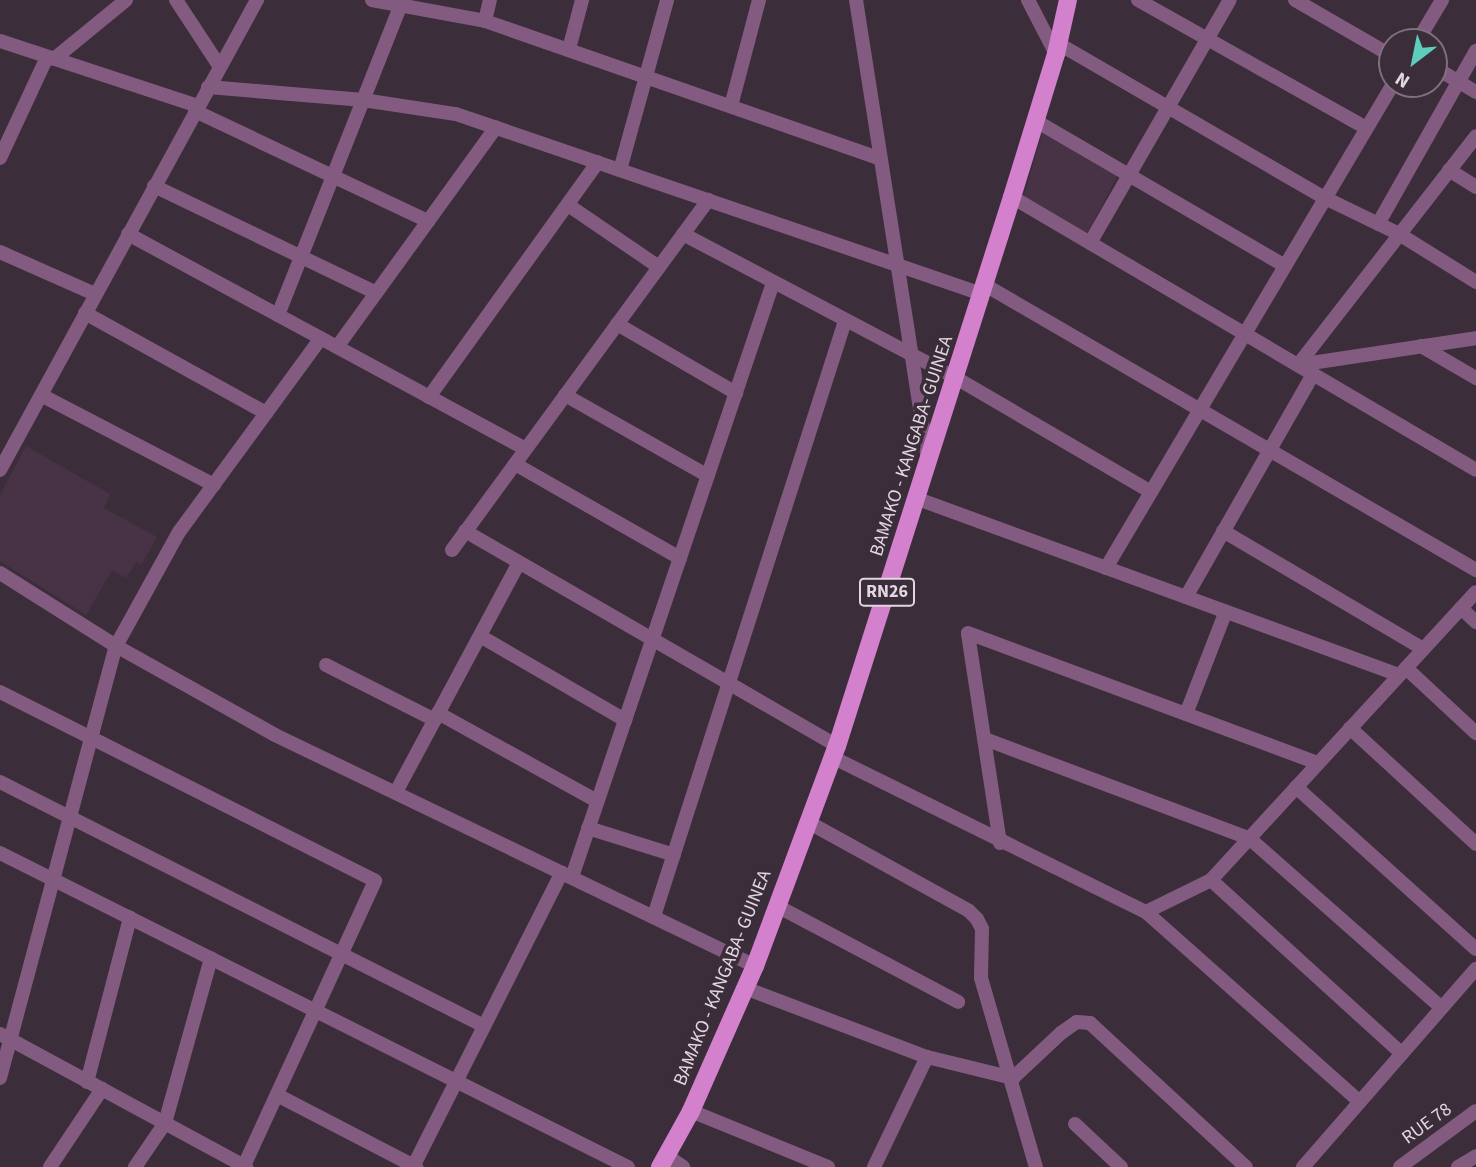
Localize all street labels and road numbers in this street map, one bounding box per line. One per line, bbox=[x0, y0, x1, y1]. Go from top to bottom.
street label: BAMAKO - KANGABA- GUINEA bbox=[866, 333, 958, 559]
road number: RN26 bbox=[857, 578, 917, 606]
street label: BAMAKO - KANGABA- GUINEA bbox=[669, 867, 777, 1089]
street label: RUE 78 bbox=[1398, 1098, 1456, 1150]

